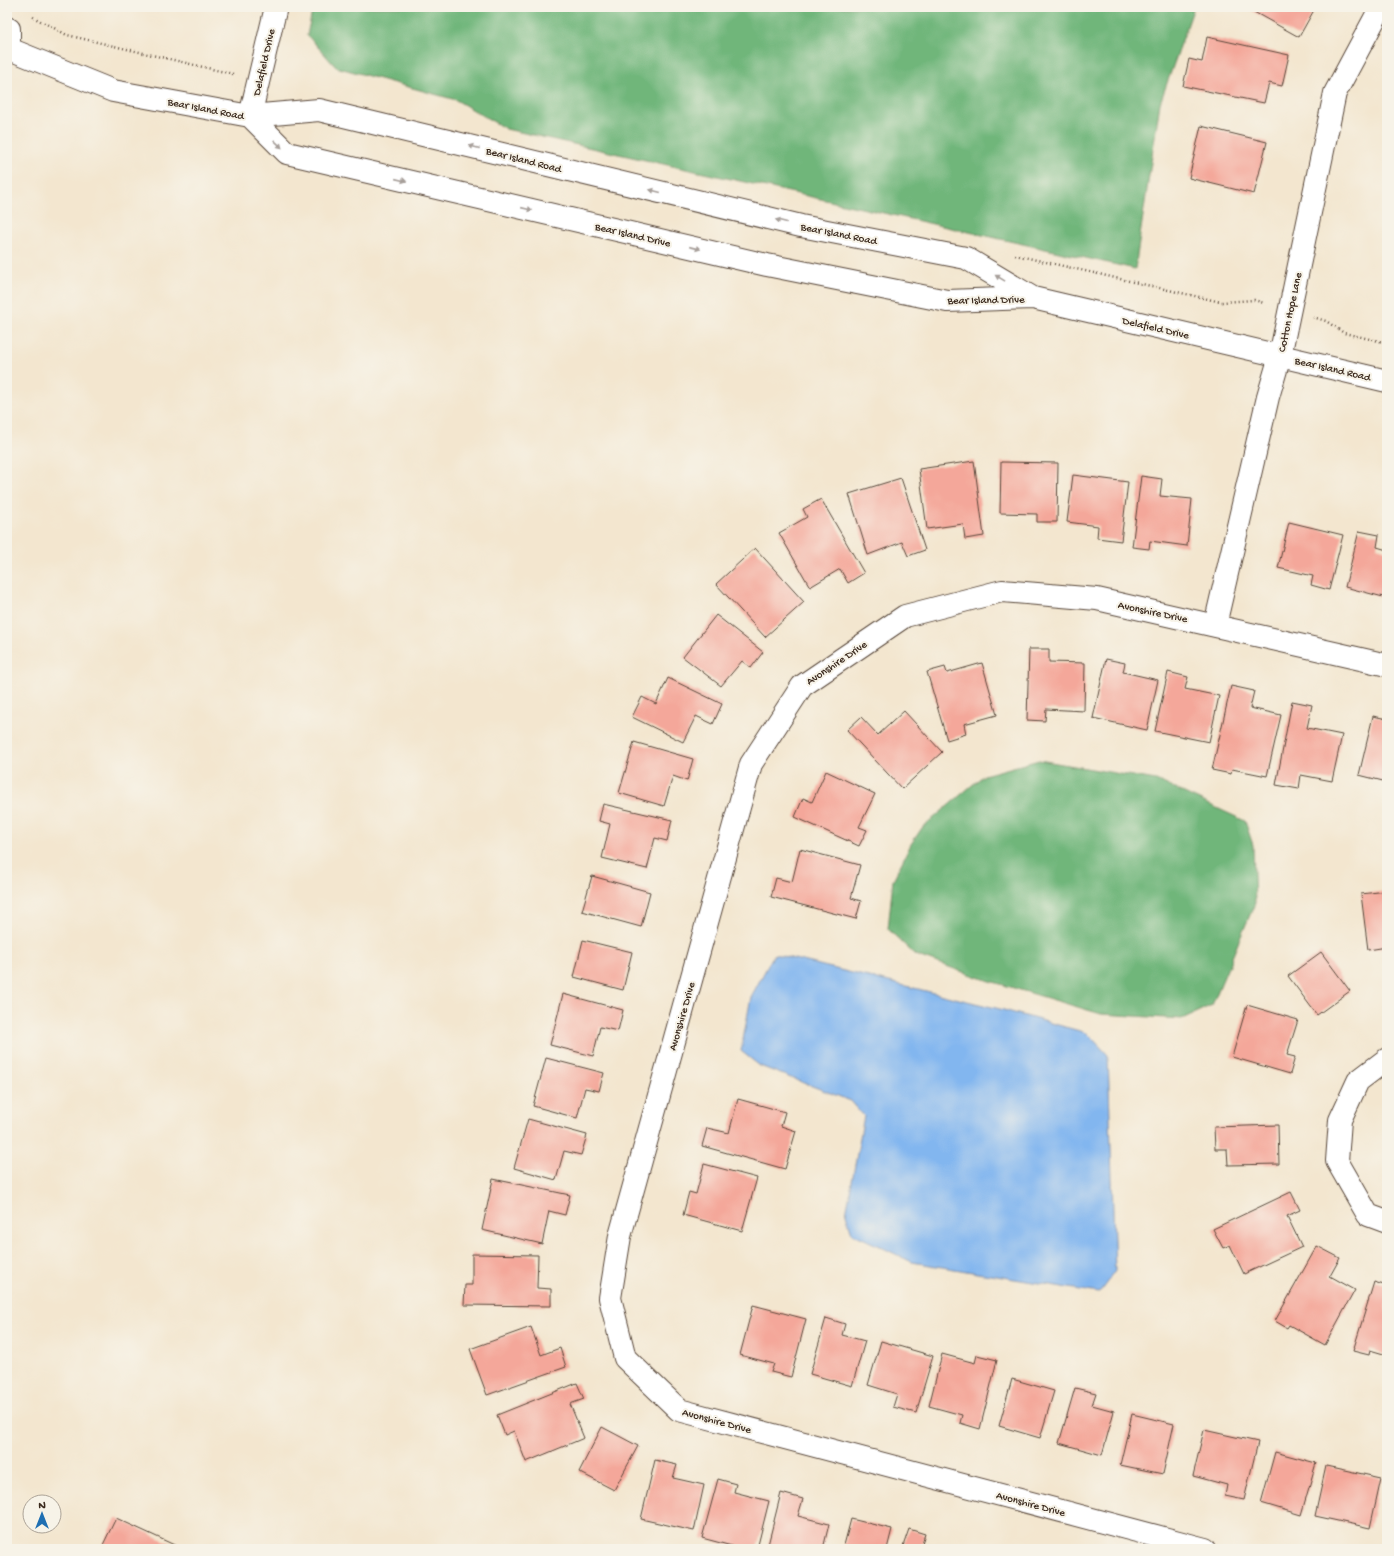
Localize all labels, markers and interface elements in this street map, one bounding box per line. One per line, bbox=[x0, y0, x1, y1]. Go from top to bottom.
street label: Delafield Drive bbox=[250, 27, 279, 98]
street label: Bear Island Road bbox=[165, 96, 246, 124]
one-way arrow bbox=[273, 139, 283, 149]
one-way arrow bbox=[468, 144, 480, 150]
street label: Bear Island Road bbox=[484, 146, 564, 177]
one-way arrow bbox=[394, 177, 407, 183]
one-way arrow bbox=[648, 187, 661, 193]
one-way arrow bbox=[521, 207, 533, 213]
one-way arrow bbox=[775, 218, 787, 224]
street label: Bear Island Drive bbox=[593, 221, 672, 251]
street label: Bear Island Road bbox=[798, 221, 879, 249]
one-way arrow bbox=[688, 246, 701, 252]
street label: Cotton Hope Lane bbox=[1277, 271, 1305, 353]
one-way arrow bbox=[994, 275, 1006, 282]
street label: Bear Island Drive bbox=[946, 294, 1025, 308]
street label: Delafield Drive bbox=[1120, 314, 1191, 343]
street label: Bear Island Road bbox=[1292, 355, 1373, 385]
street label: Avonshire Drive bbox=[1117, 600, 1189, 626]
street label: Avonshire Drive bbox=[804, 639, 870, 688]
street label: Avonshire Drive bbox=[667, 981, 699, 1052]
street label: Avonshire Drive bbox=[681, 1407, 753, 1437]
street label: Avonshire Drive bbox=[995, 1490, 1067, 1520]
north arrow bbox=[22, 1494, 62, 1534]
text: N bbox=[38, 1500, 46, 1512]

